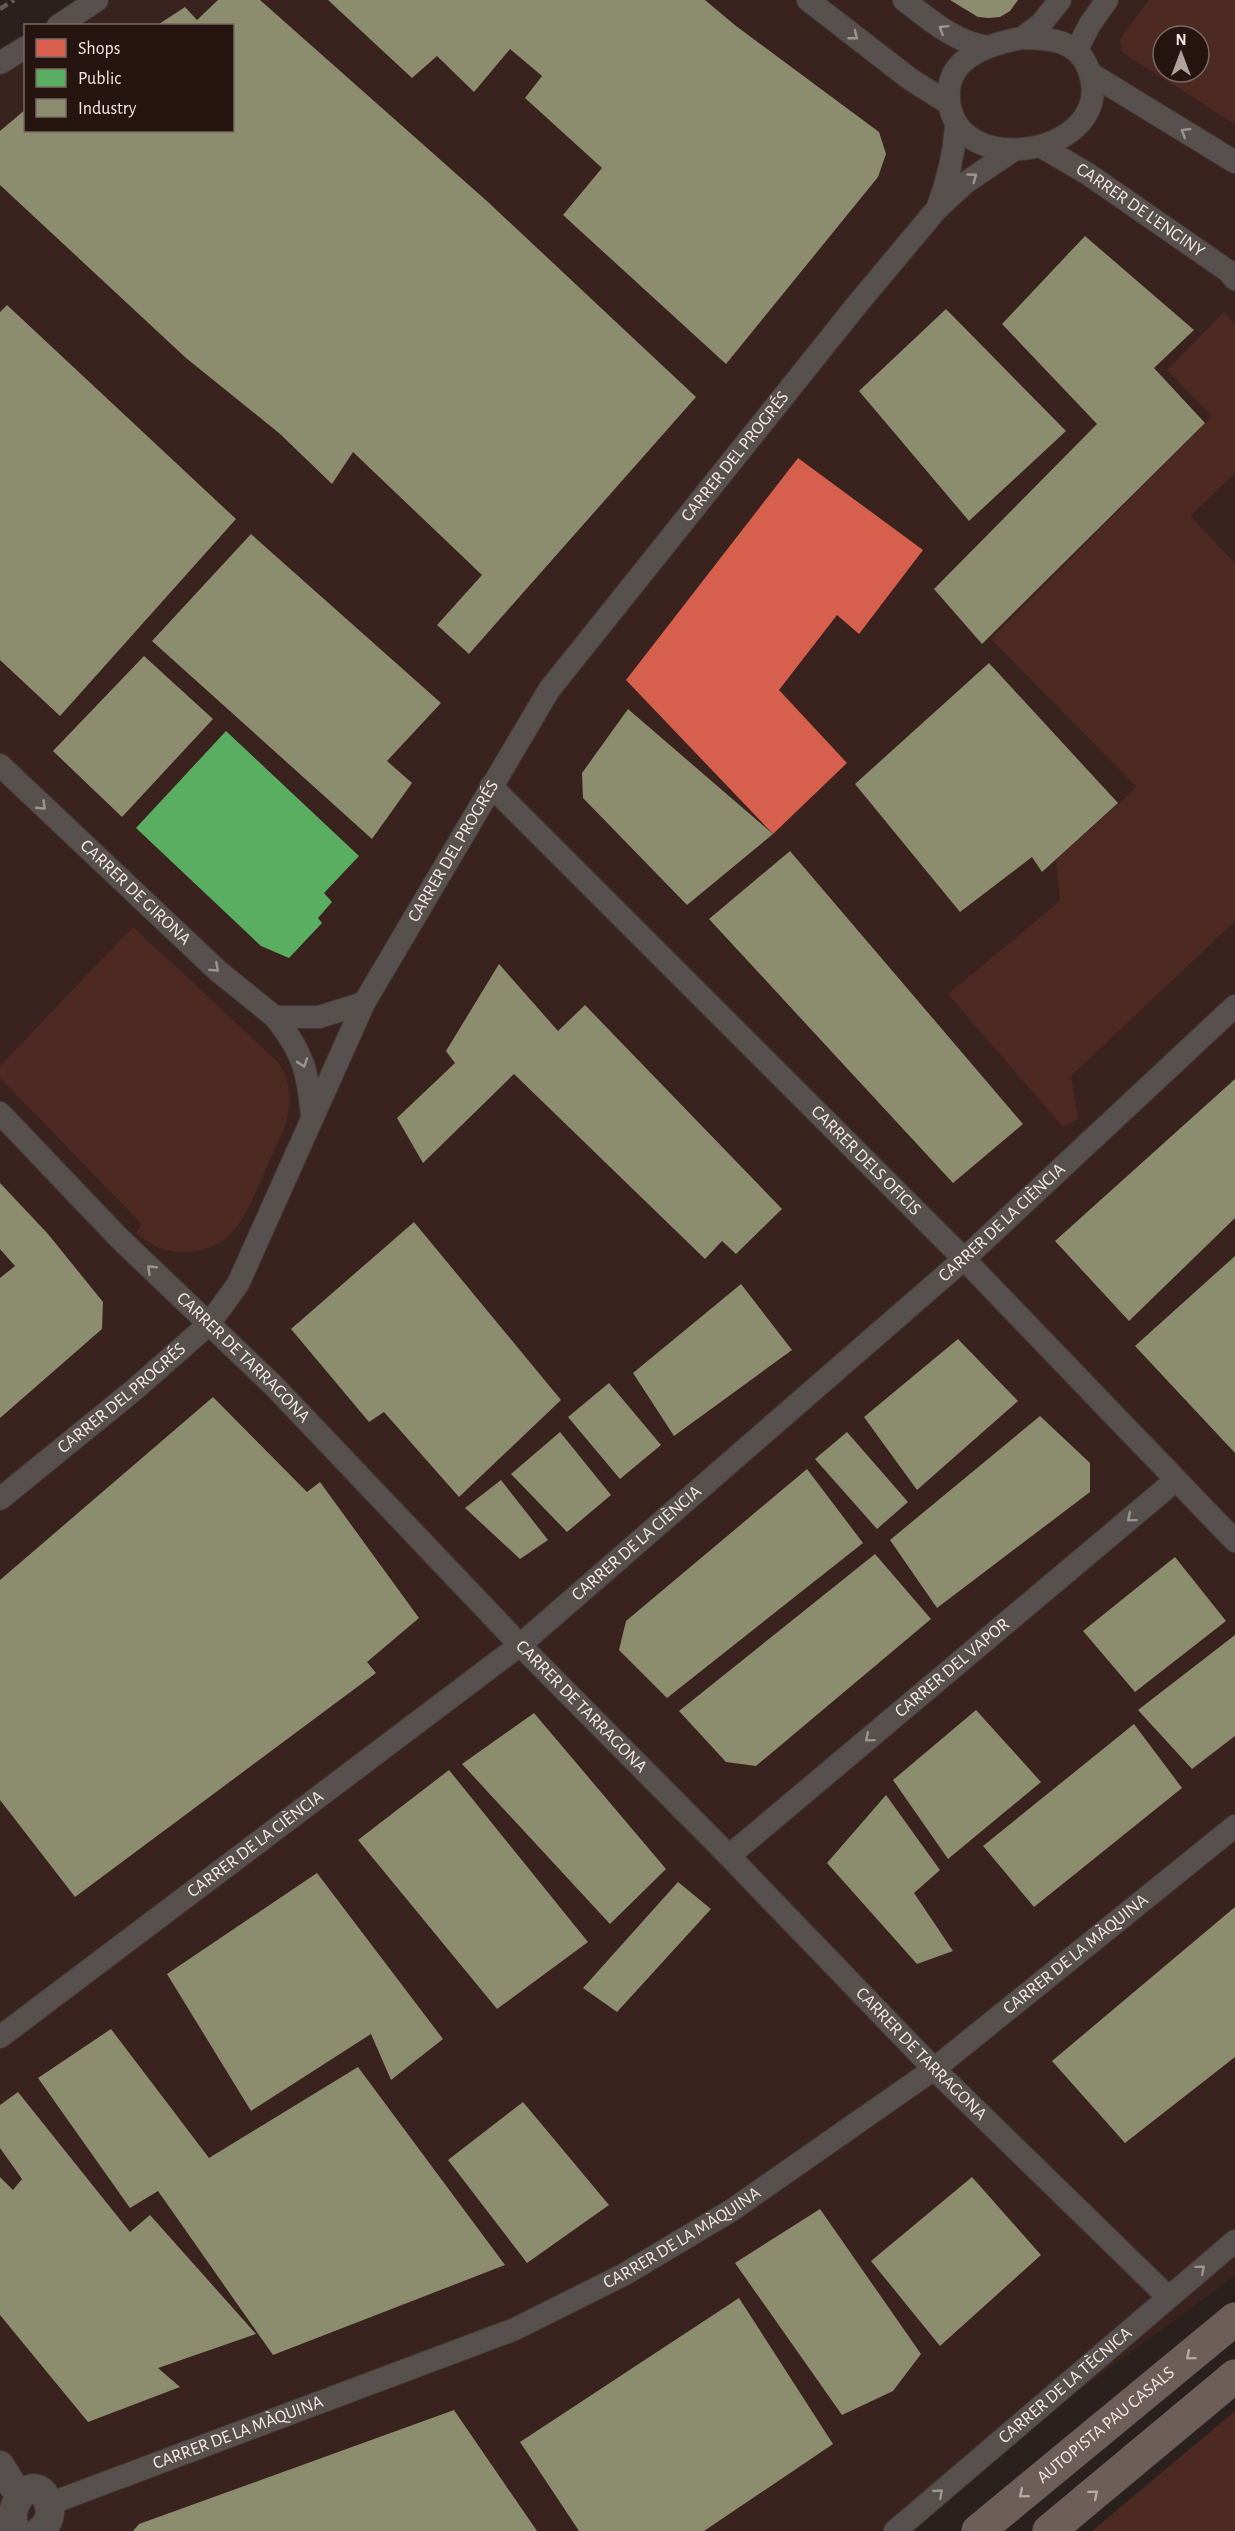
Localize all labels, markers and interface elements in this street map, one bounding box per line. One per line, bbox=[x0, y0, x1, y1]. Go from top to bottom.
legend bbox=[24, 24, 234, 132]
north arrow bbox=[1151, 24, 1211, 84]
one-way arrow bbox=[939, 25, 949, 37]
one-way arrow bbox=[848, 29, 859, 40]
text: N bbox=[1175, 32, 1187, 48]
text: Shops bbox=[78, 40, 120, 58]
text: Public bbox=[78, 70, 121, 88]
text: Industry bbox=[78, 100, 137, 118]
one-way arrow bbox=[1181, 127, 1191, 139]
street label: CARRER DE L'ENGINY bbox=[1073, 160, 1208, 261]
one-way arrow bbox=[967, 174, 978, 185]
street label: CARRER DEL PROGRÉS bbox=[678, 388, 793, 525]
street label: CARRER DEL PROGRÉS bbox=[405, 778, 502, 925]
one-way arrow bbox=[34, 798, 45, 809]
street label: CARRER DE GIRONA bbox=[77, 837, 194, 949]
one-way arrow bbox=[208, 961, 219, 972]
one-way arrow bbox=[296, 1058, 309, 1068]
street label: CARRER DELS OFICIS bbox=[807, 1102, 924, 1219]
street label: CARRER DE LA CIÈNCIA bbox=[935, 1160, 1069, 1286]
one-way arrow bbox=[148, 1265, 158, 1276]
street label: CARRER DE TARRAGONA bbox=[173, 1289, 313, 1427]
street label: CARRER DEL PROGRÉS bbox=[54, 1340, 189, 1457]
street label: CARRER DE LA CIÈNCIA bbox=[569, 1482, 705, 1604]
one-way arrow bbox=[1127, 1511, 1138, 1522]
street label: CARRER DEL VAPOR bbox=[892, 1615, 1013, 1721]
street label: CARRER DE TARRAGONA bbox=[512, 1637, 651, 1777]
one-way arrow bbox=[865, 1731, 876, 1742]
street label: CARRER DE LA CIÈNCIA bbox=[184, 1787, 327, 1901]
street label: CARRER DE LA MÀQUINA bbox=[1000, 1891, 1152, 2018]
street label: CARRER DE TARRAGONA bbox=[852, 1984, 990, 2124]
street label: CARRER DE LA MÀQUINA bbox=[600, 2184, 764, 2292]
one-way arrow bbox=[1195, 2265, 1206, 2276]
street label: CARRER DE LA TÈCNICA bbox=[995, 2324, 1136, 2447]
one-way arrow bbox=[1186, 2349, 1197, 2360]
street label: AUTOPISTA PAU CASALS bbox=[1034, 2364, 1178, 2487]
street label: CARRER DE LA MÀQUINA bbox=[151, 2393, 326, 2473]
one-way arrow bbox=[1019, 2486, 1030, 2497]
one-way arrow bbox=[932, 2489, 943, 2500]
one-way arrow bbox=[1087, 2490, 1098, 2501]

